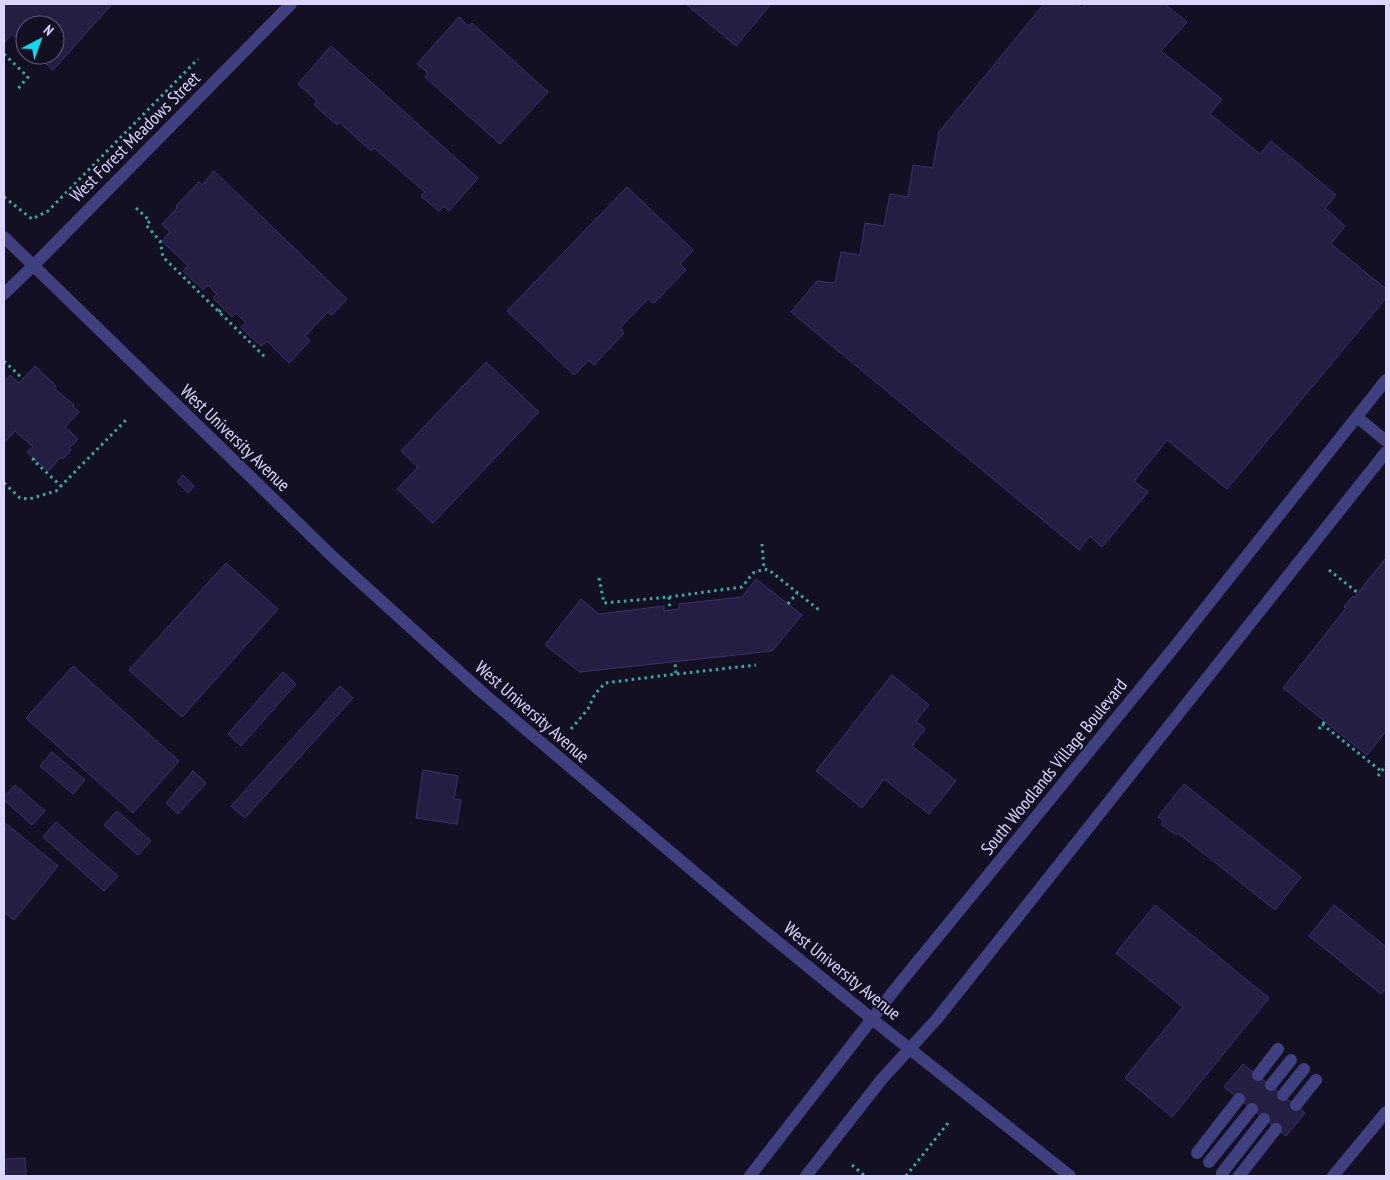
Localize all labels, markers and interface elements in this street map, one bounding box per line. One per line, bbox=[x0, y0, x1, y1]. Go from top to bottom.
north arrow bbox=[15, 15, 65, 65]
text: N bbox=[40, 21, 57, 39]
street label: West Forest Meadows Street bbox=[64, 66, 205, 207]
street label: West University Avenue bbox=[175, 379, 295, 496]
street label: West University Avenue bbox=[470, 656, 594, 768]
street label: South Woodlands Village Boulevard bbox=[975, 674, 1132, 859]
street label: West University Avenue bbox=[779, 916, 906, 1025]

